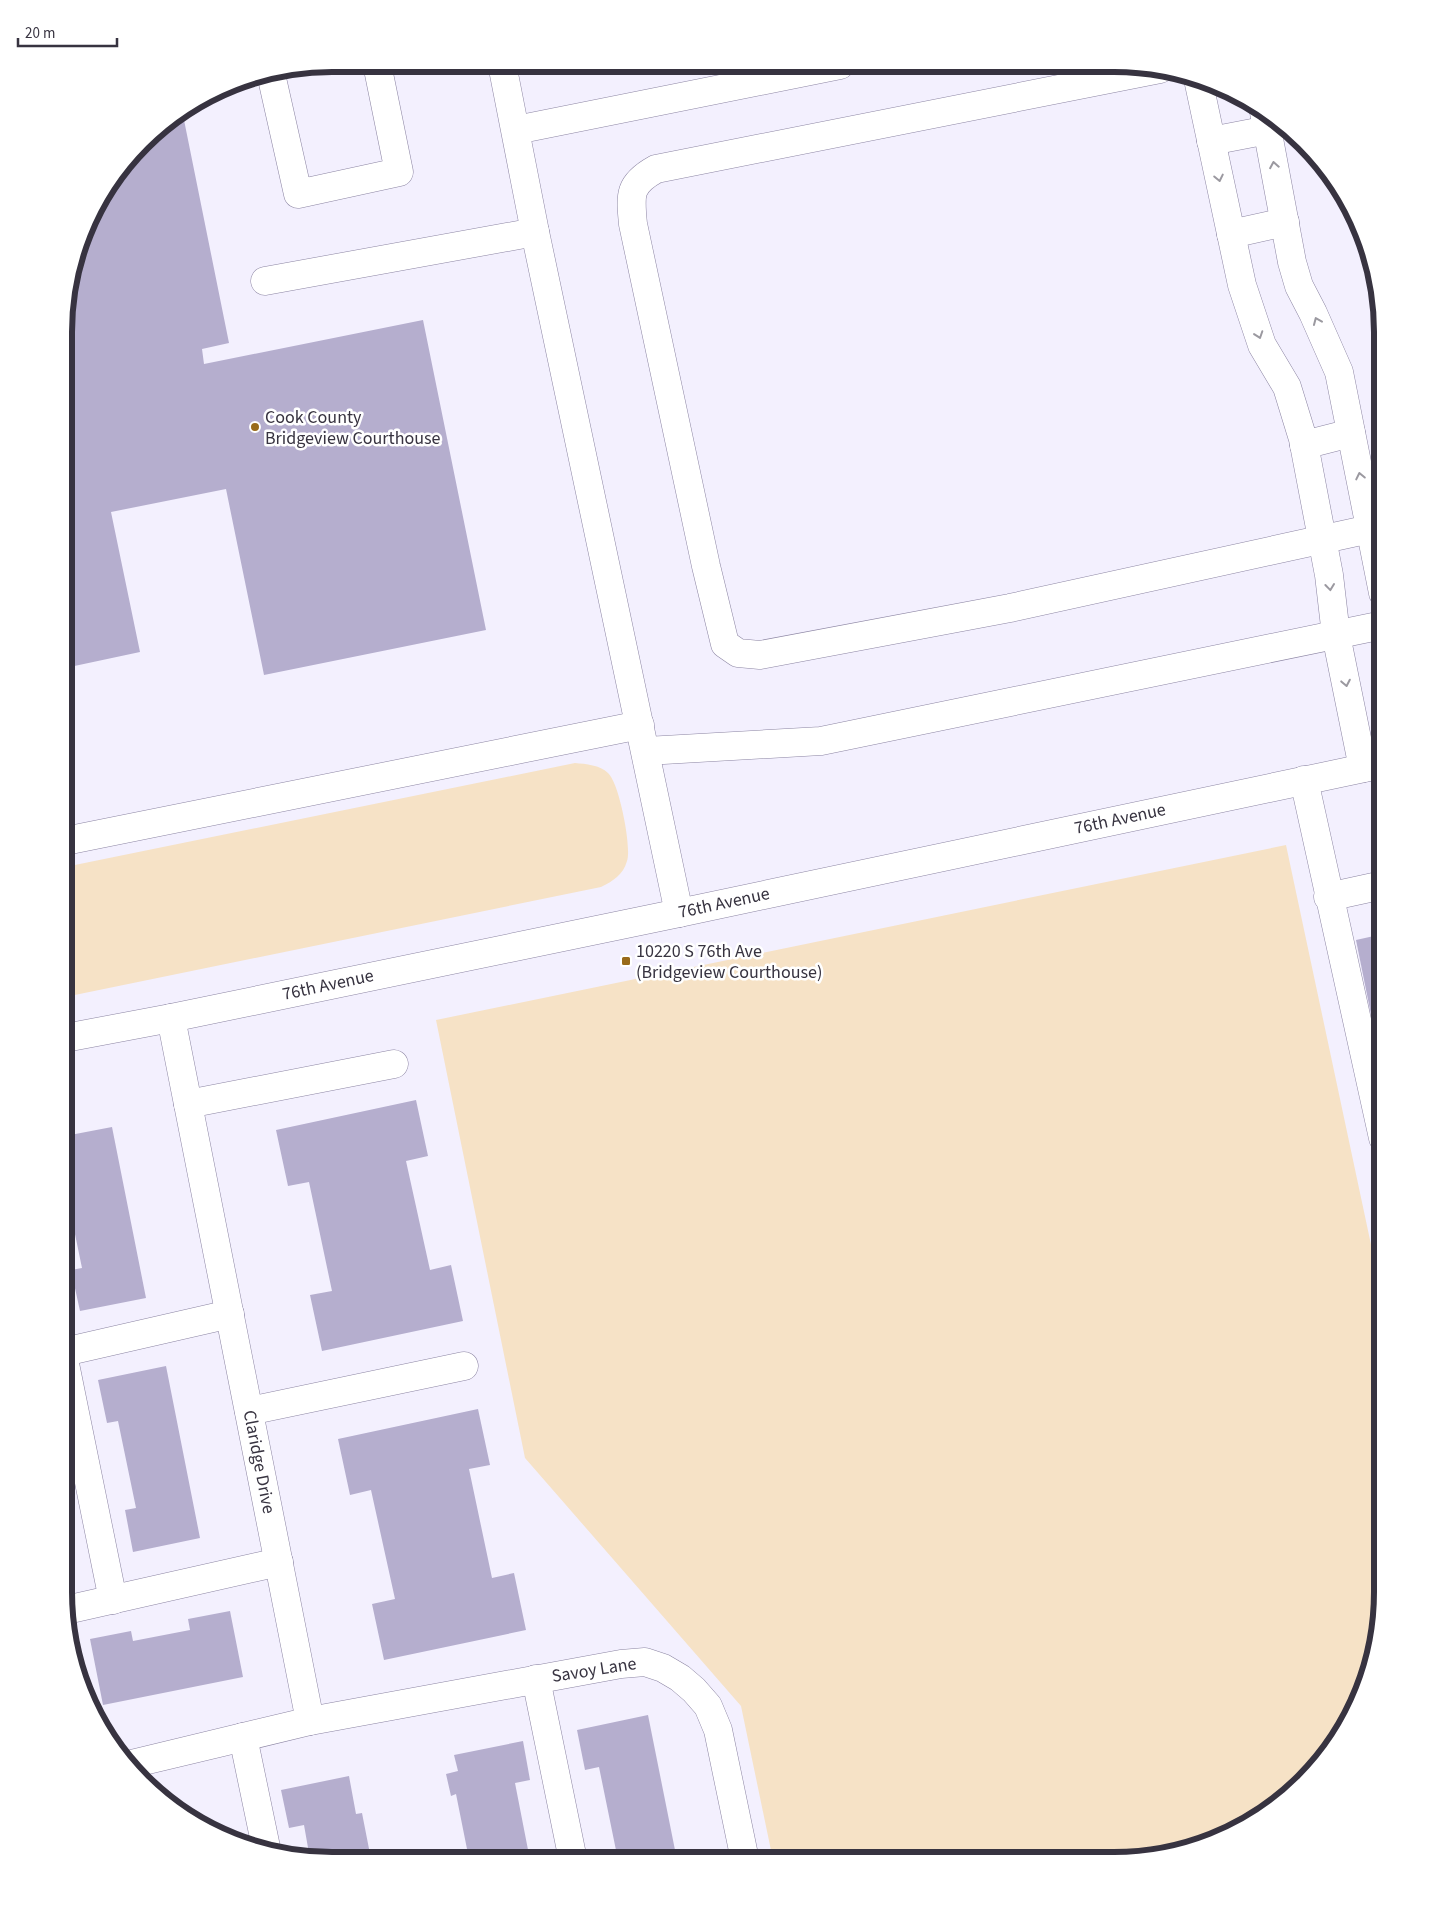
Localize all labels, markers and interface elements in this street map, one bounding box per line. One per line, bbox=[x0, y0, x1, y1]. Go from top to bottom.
scale bar bbox=[18, 15, 116, 47]
text: 20 m bbox=[25, 23, 55, 44]
one-way arrow bbox=[1270, 160, 1280, 169]
one-way arrow bbox=[1213, 174, 1224, 183]
one-way arrow bbox=[1312, 317, 1323, 326]
one-way arrow bbox=[1253, 331, 1263, 339]
place label: Cook County Bridgeview Courthouse bbox=[265, 405, 441, 451]
marker: Cook County Bridgeview Courthouse bbox=[249, 421, 261, 433]
one-way arrow bbox=[1355, 472, 1365, 481]
one-way arrow bbox=[1324, 584, 1335, 592]
one-way arrow bbox=[1340, 678, 1351, 687]
street label: 76th Avenue bbox=[1072, 797, 1168, 841]
street label: 76th Avenue bbox=[676, 881, 772, 925]
place label: 10220 S 76th Ave (Bridgeview Courthouse) bbox=[636, 939, 822, 985]
marker: 10220 S 76th Ave (Bridgeview Courthouse) bbox=[620, 955, 632, 967]
street label: 76th Avenue bbox=[280, 963, 376, 1007]
street label: Claridge Drive bbox=[237, 1408, 281, 1516]
street label: Savoy Lane bbox=[550, 1651, 638, 1689]

